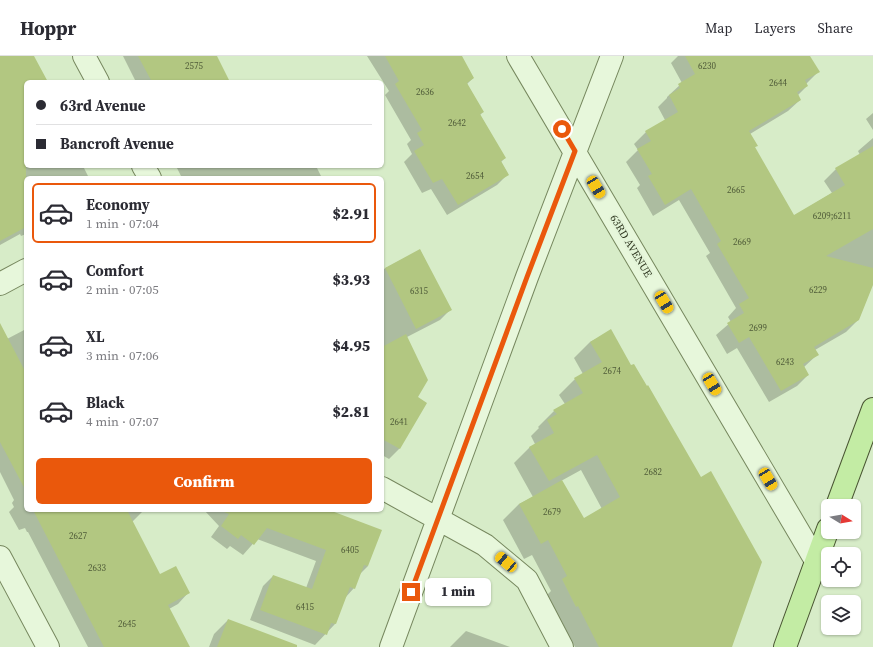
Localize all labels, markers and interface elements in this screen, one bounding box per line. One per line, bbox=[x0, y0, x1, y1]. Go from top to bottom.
text: Hoppr bbox=[20, 15, 76, 41]
text: Map bbox=[705, 18, 732, 38]
text: Layers bbox=[754, 18, 796, 38]
text: Share bbox=[818, 18, 853, 38]
house number: 2575 bbox=[185, 60, 203, 72]
house number: 6230 bbox=[698, 60, 716, 72]
house number: 2644 bbox=[769, 77, 787, 89]
house number: 2636 bbox=[416, 86, 434, 98]
text: 63rd Avenue bbox=[60, 95, 146, 116]
house number: 2642 bbox=[448, 117, 466, 129]
route start bbox=[553, 120, 571, 138]
text: Bancroft Avenue bbox=[60, 133, 174, 154]
house number: 2654 bbox=[466, 170, 484, 182]
car bbox=[585, 174, 607, 200]
house number: 2665 bbox=[727, 184, 745, 196]
text: Economy bbox=[86, 194, 150, 215]
icon: car bbox=[38, 195, 74, 231]
text: $2.91 bbox=[332, 203, 370, 224]
house number: 6209;6211 bbox=[813, 210, 851, 222]
street label: 63RD AVENUE bbox=[606, 212, 656, 281]
text: 1 min · 07:04 bbox=[86, 215, 159, 232]
house number: 2669 bbox=[733, 236, 751, 248]
text: Comfort bbox=[86, 260, 144, 281]
icon: car bbox=[38, 261, 74, 297]
text: $3.93 bbox=[332, 269, 370, 290]
text: 2 min · 07:05 bbox=[86, 281, 159, 298]
house number: 6229 bbox=[809, 284, 827, 296]
house number: 6315 bbox=[410, 285, 428, 297]
car bbox=[653, 289, 675, 315]
house number: 2699 bbox=[749, 322, 767, 334]
text: XL bbox=[86, 326, 105, 347]
icon: car bbox=[38, 327, 74, 363]
text: $4.95 bbox=[332, 335, 370, 356]
text: 3 min · 07:06 bbox=[86, 347, 159, 364]
house number: 6243 bbox=[776, 356, 794, 368]
house number: 2674 bbox=[603, 365, 621, 377]
car bbox=[701, 371, 723, 397]
text: Black bbox=[86, 392, 125, 413]
icon: car bbox=[38, 393, 74, 429]
text: $2.81 bbox=[332, 401, 370, 422]
text: 4 min · 07:07 bbox=[86, 413, 159, 430]
house number: 2641 bbox=[390, 416, 408, 428]
button: Confirm bbox=[36, 458, 372, 504]
house number: 2682 bbox=[644, 466, 662, 478]
car bbox=[757, 466, 779, 492]
north arrow bbox=[821, 499, 861, 539]
map controls bbox=[821, 499, 861, 635]
house number: 2679 bbox=[543, 506, 561, 518]
house number: 2627 bbox=[69, 530, 87, 542]
house number: 6405 bbox=[341, 544, 359, 556]
button: locate bbox=[821, 547, 861, 587]
car bbox=[493, 550, 519, 574]
house number: 2633 bbox=[88, 562, 106, 574]
callout: 1 min bbox=[425, 578, 491, 606]
route end bbox=[402, 583, 420, 601]
text: 1 min bbox=[441, 583, 475, 600]
button: layers bbox=[821, 595, 861, 635]
house number: 6415 bbox=[296, 601, 314, 613]
house number: 2645 bbox=[118, 618, 136, 630]

